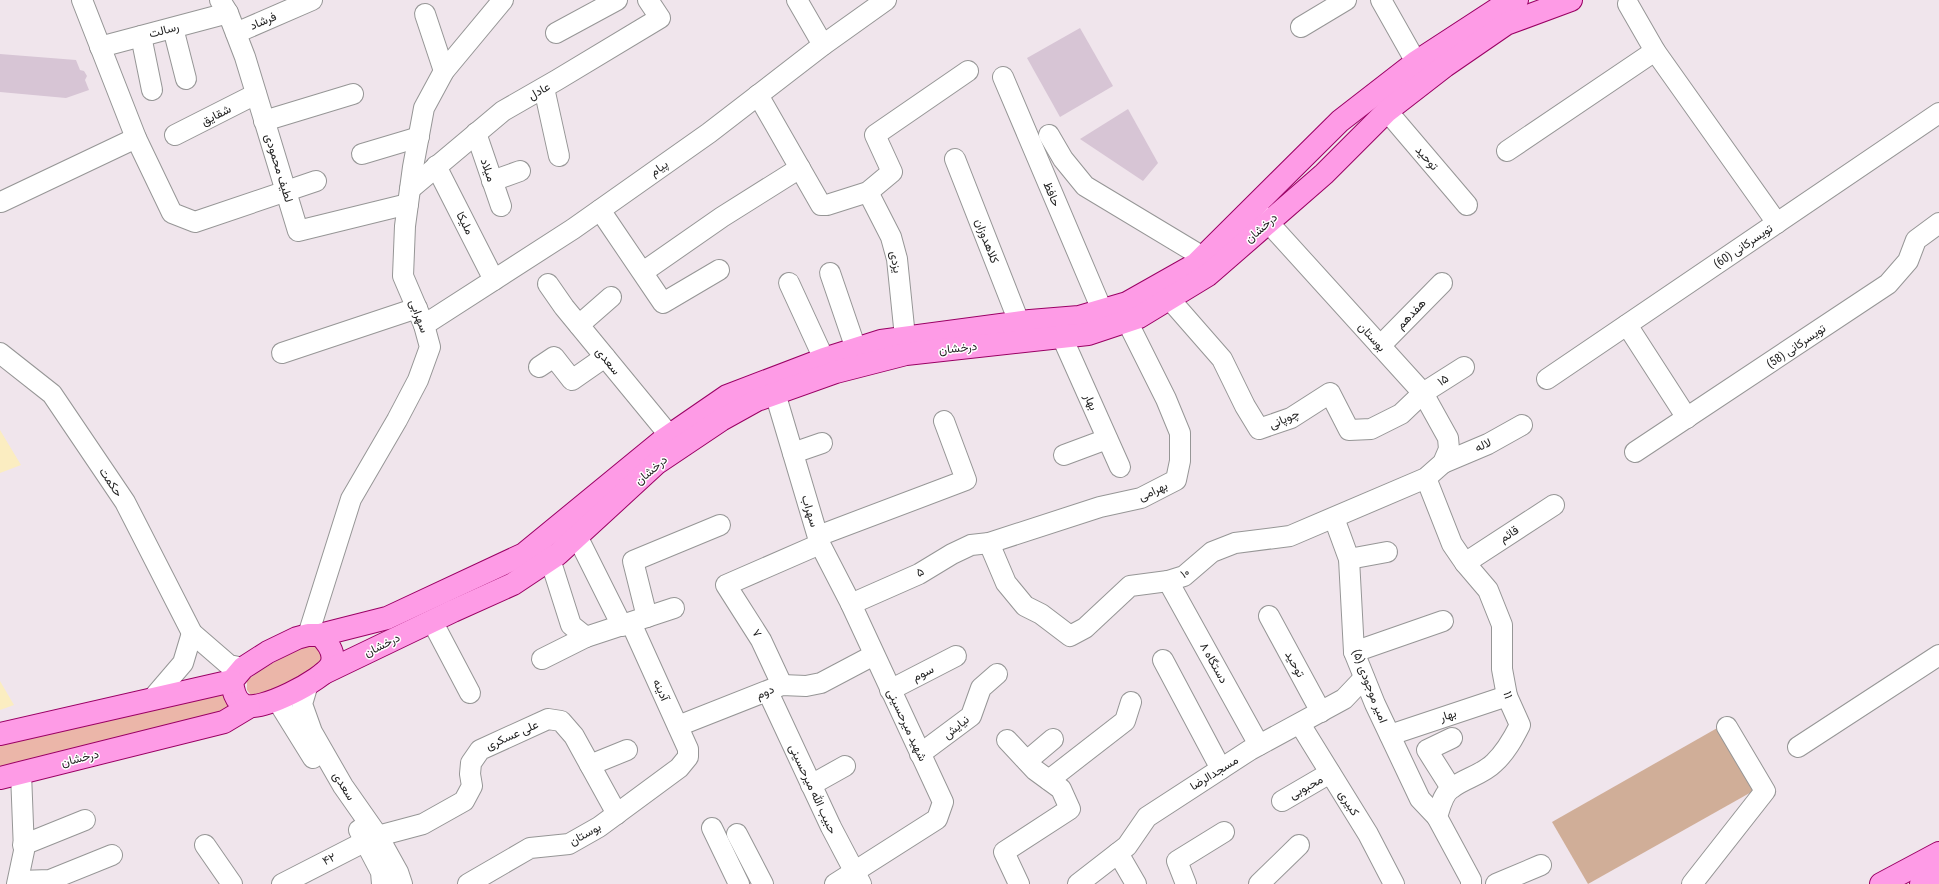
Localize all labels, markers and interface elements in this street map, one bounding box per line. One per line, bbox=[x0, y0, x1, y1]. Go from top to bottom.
street label: فرشاد bbox=[248, 9, 279, 34]
street label: رسالت bbox=[148, 19, 181, 42]
street label: عادل bbox=[526, 79, 553, 104]
street label: شقایق bbox=[199, 102, 234, 129]
street label: لطیف محمودی bbox=[261, 132, 296, 204]
street label: توحید bbox=[1412, 143, 1442, 174]
street label: میلاد bbox=[478, 157, 498, 183]
street label: پیام bbox=[647, 157, 671, 180]
street label: حافظ bbox=[1041, 179, 1063, 209]
street label: ملیکا bbox=[453, 209, 477, 237]
street label: درخشان bbox=[1242, 210, 1281, 247]
street label: کلاهدوزان bbox=[971, 217, 1002, 266]
street label: تویسرکانی (60) bbox=[1711, 221, 1776, 272]
street label: یزدی bbox=[886, 250, 905, 274]
street label: هفدهم bbox=[1393, 296, 1429, 333]
street label: سهرابی bbox=[406, 297, 431, 335]
street label: بوستان bbox=[1355, 320, 1389, 355]
street label: تویسرکانی (58) bbox=[1764, 321, 1829, 372]
street label: درخشان bbox=[938, 339, 978, 358]
street label: سعدی bbox=[592, 344, 623, 378]
street label: ۱۵ bbox=[1435, 371, 1451, 389]
street label: بهار bbox=[1080, 391, 1101, 413]
street label: چوپانی bbox=[1267, 406, 1302, 433]
street label: لاله bbox=[1473, 435, 1493, 455]
street label: درخشان bbox=[632, 452, 671, 488]
street label: حکمت bbox=[96, 465, 126, 499]
street label: بهرامی bbox=[1136, 478, 1170, 505]
street label: سهراب bbox=[798, 493, 821, 529]
street label: قائم bbox=[1497, 523, 1522, 546]
street label: ۵ bbox=[914, 564, 926, 580]
street label: ۱۰ bbox=[1178, 565, 1192, 581]
street label: ۷ bbox=[749, 626, 765, 640]
street label: درخشان bbox=[362, 630, 403, 661]
street label: ۸ دستگاه bbox=[1197, 640, 1231, 686]
street label: امیر موجودی (۵) bbox=[1349, 647, 1391, 725]
street label: توحید bbox=[1281, 648, 1308, 680]
street label: سوم bbox=[910, 662, 936, 685]
street label: آدینه bbox=[650, 677, 672, 704]
street label: دوم bbox=[754, 682, 777, 703]
street label: شهید میرحسینی bbox=[883, 687, 930, 764]
street label: ۱۱ bbox=[1500, 690, 1516, 700]
street label: بهار bbox=[1437, 706, 1458, 726]
street label: نیایش bbox=[940, 712, 972, 742]
street label: علی عسکری bbox=[483, 717, 541, 754]
street label: حبیب الله میرحسینی bbox=[785, 742, 840, 837]
street label: درخشان bbox=[60, 747, 101, 770]
street label: مسجدالرضا bbox=[1187, 753, 1241, 794]
street label: سعدی bbox=[329, 769, 358, 803]
street label: محبوبی bbox=[1287, 772, 1326, 803]
street label: کبیری bbox=[1335, 788, 1362, 819]
street label: بوستان bbox=[567, 820, 604, 849]
street label: ۴۲ bbox=[320, 850, 338, 868]

